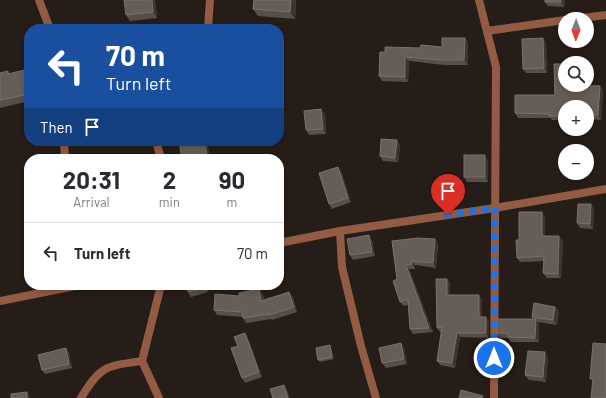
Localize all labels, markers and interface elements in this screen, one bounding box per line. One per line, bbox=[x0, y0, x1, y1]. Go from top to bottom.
north arrow bbox=[558, 12, 594, 48]
map controls bbox=[558, 12, 594, 180]
text: 70 m bbox=[106, 38, 165, 72]
icon: left bbox=[40, 40, 92, 92]
button: search bbox=[558, 56, 594, 92]
text: Turn left bbox=[106, 72, 172, 94]
button: + bbox=[558, 100, 594, 136]
icon: arrive bbox=[81, 116, 103, 138]
text: Then bbox=[40, 118, 73, 136]
button: − bbox=[558, 144, 594, 180]
text: 20:31 bbox=[63, 165, 120, 194]
text: 2 bbox=[163, 165, 176, 194]
text: 90 bbox=[219, 165, 245, 194]
pin bbox=[431, 174, 465, 215]
icon: arrive bbox=[437, 180, 459, 202]
text: Arrival bbox=[73, 194, 110, 210]
text: min bbox=[159, 194, 180, 210]
text: m bbox=[227, 194, 237, 210]
icon: left bbox=[40, 242, 62, 264]
text: Turn left bbox=[74, 244, 130, 262]
text: 70 m bbox=[237, 244, 268, 262]
position arrow bbox=[473, 337, 515, 379]

